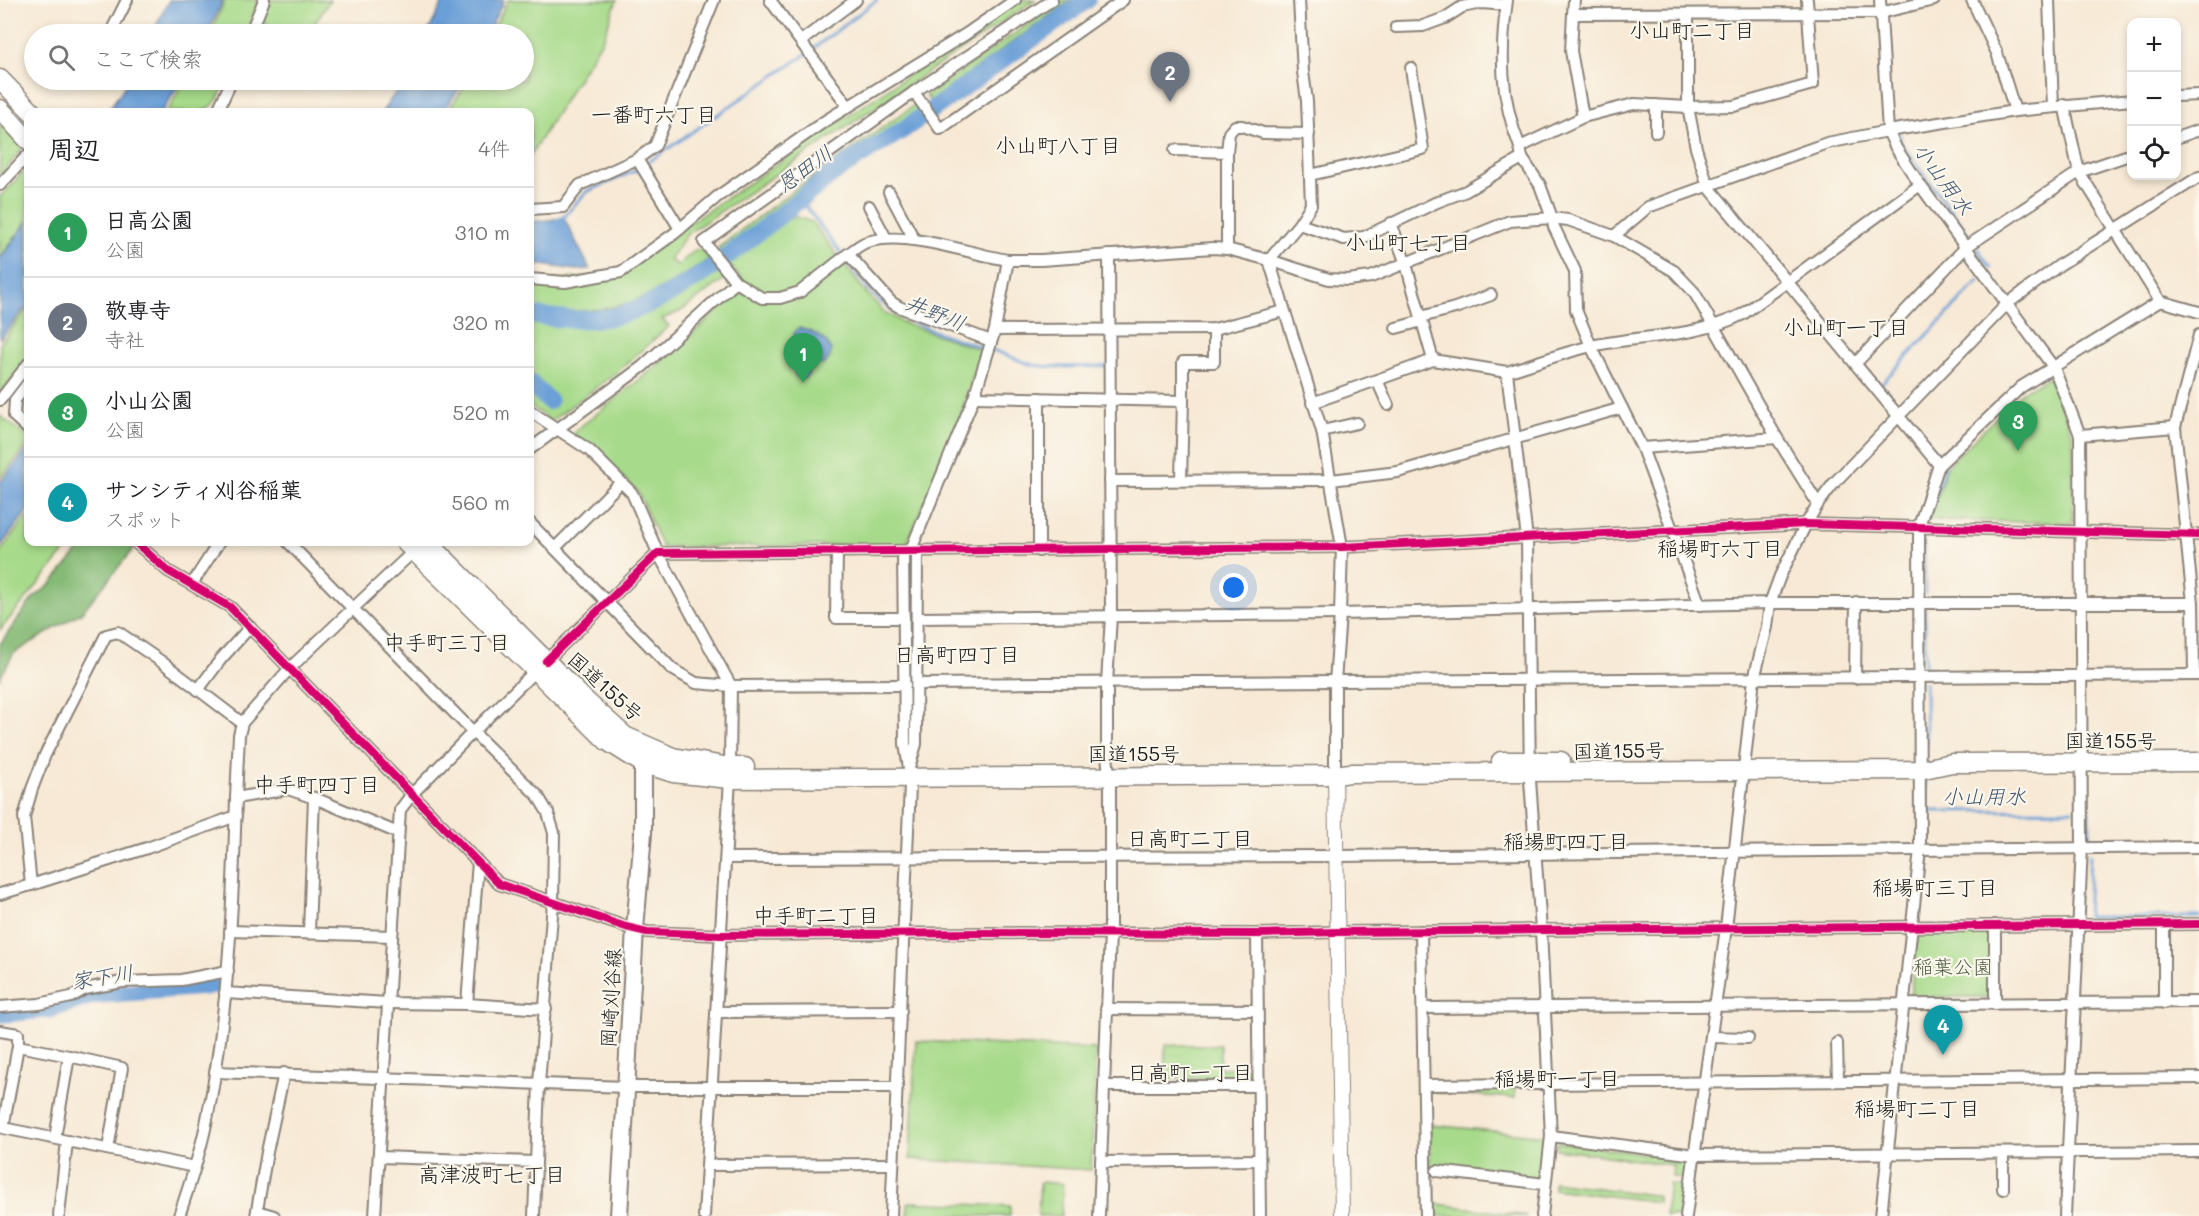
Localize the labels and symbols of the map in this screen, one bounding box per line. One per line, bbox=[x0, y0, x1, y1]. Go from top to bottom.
district label: 小山町二丁目 bbox=[1629, 16, 1755, 43]
pin: 2 bbox=[1150, 52, 1190, 102]
district label: 一番町六丁目 bbox=[591, 100, 717, 127]
district label: 小山町八丁目 bbox=[995, 131, 1121, 158]
water label: 小山用水 bbox=[1908, 136, 1980, 220]
water label: 恩田川 bbox=[771, 139, 837, 197]
district label: 小山町七丁目 bbox=[1345, 228, 1471, 255]
water label: 井野川 bbox=[902, 288, 970, 336]
district label: 小山町一丁目 bbox=[1783, 313, 1909, 340]
pin: 1 bbox=[784, 334, 822, 383]
pin: 3 bbox=[1998, 402, 2038, 451]
district label: 稲場町六丁目 bbox=[1657, 534, 1783, 561]
your location bbox=[1219, 573, 1248, 602]
district label: 中手町三丁目 bbox=[384, 628, 510, 655]
district label: 日高町四丁目 bbox=[894, 640, 1020, 667]
street label: 国道155号 bbox=[563, 645, 649, 727]
street label: 国道155号 bbox=[2065, 727, 2157, 753]
street label: 国道155号 bbox=[1573, 736, 1665, 764]
street label: 国道155号 bbox=[1088, 740, 1180, 766]
district label: 中手町四丁目 bbox=[254, 770, 380, 797]
water label: 小山用水 bbox=[1942, 782, 2026, 809]
district label: 日高町二丁目 bbox=[1127, 824, 1253, 851]
district label: 稲場町四丁目 bbox=[1503, 827, 1629, 854]
district label: 稲場町三丁目 bbox=[1872, 873, 1998, 900]
district label: 中手町二丁目 bbox=[753, 901, 879, 928]
street label: 岡崎刈谷線 bbox=[594, 947, 626, 1049]
park label: 稲葉公園 bbox=[1913, 953, 1993, 979]
water label: 家下川 bbox=[69, 958, 135, 994]
pin: 4 bbox=[1924, 1006, 1962, 1055]
district label: 日高町一丁目 bbox=[1127, 1058, 1253, 1085]
district label: 稲場町一丁目 bbox=[1494, 1064, 1620, 1091]
district label: 稲場町二丁目 bbox=[1854, 1094, 1980, 1121]
district label: 高津波町七丁目 bbox=[419, 1160, 566, 1187]

